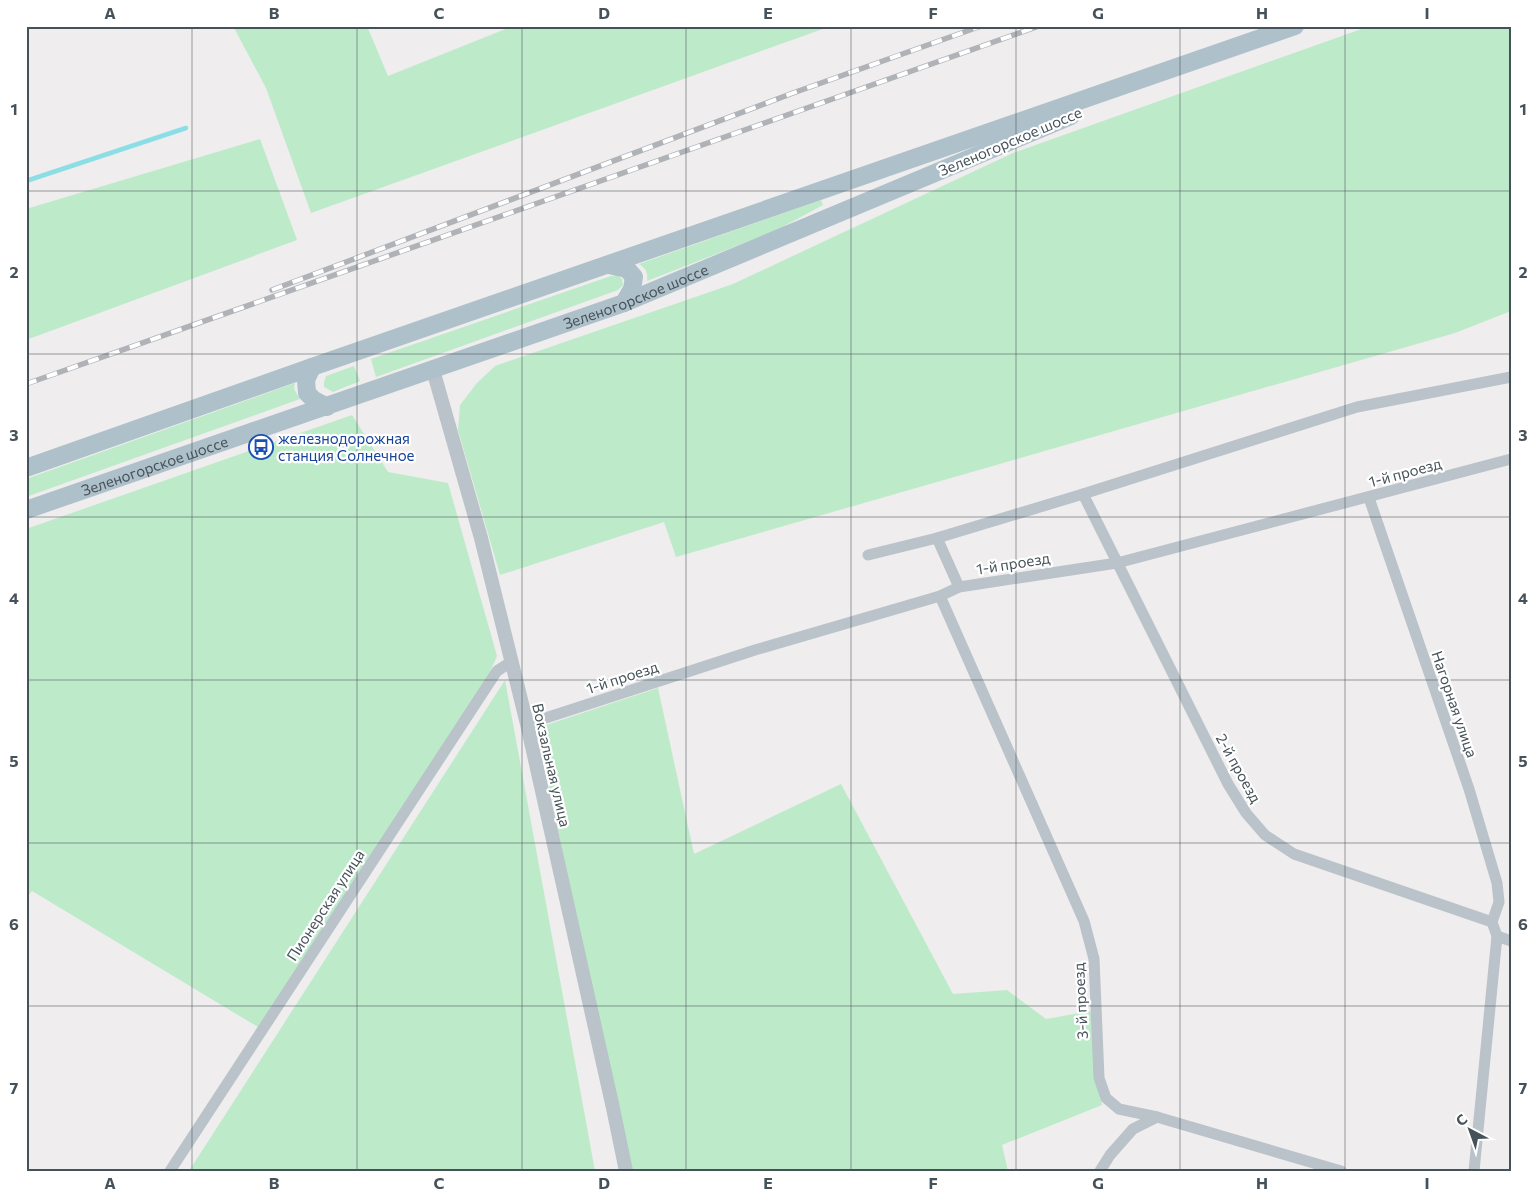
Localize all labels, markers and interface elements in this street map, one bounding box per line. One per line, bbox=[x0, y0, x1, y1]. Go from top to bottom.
text: A bbox=[104, 3, 116, 22]
text: B bbox=[269, 3, 280, 22]
text: C bbox=[434, 3, 445, 22]
text: D bbox=[598, 3, 610, 22]
text: E bbox=[763, 3, 773, 22]
text: F bbox=[928, 3, 938, 22]
text: G bbox=[1092, 3, 1104, 22]
text: H bbox=[1256, 3, 1268, 22]
text: I bbox=[1424, 3, 1430, 22]
text: 1 bbox=[10, 99, 18, 118]
text: 1 bbox=[1519, 99, 1527, 118]
street label: Зеленогорское шоссе bbox=[936, 103, 1084, 179]
street label: Зеленогорское шоссе bbox=[561, 260, 711, 332]
text: 2 bbox=[9, 262, 19, 281]
text: 2 bbox=[1518, 262, 1528, 281]
text: 3 bbox=[9, 425, 19, 444]
text: 3 bbox=[1518, 425, 1528, 444]
place label: железнодорожная станция Солнечное bbox=[278, 429, 415, 464]
street label: Зеленогорское шоссе bbox=[79, 432, 230, 499]
bus stop icon: железнодорожная станция Солнечное bbox=[248, 434, 274, 460]
street label: 1-й проезд bbox=[1367, 454, 1443, 490]
street label: 1-й проезд bbox=[975, 548, 1051, 578]
text: 4 bbox=[9, 588, 19, 607]
text: 4 bbox=[1518, 588, 1528, 607]
street label: Нагорная улица bbox=[1428, 648, 1482, 760]
street label: 1-й проезд bbox=[584, 657, 660, 697]
street label: Вокзальная улица bbox=[529, 701, 575, 829]
street label: 2-й проезд bbox=[1213, 730, 1265, 806]
text: 5 bbox=[9, 751, 19, 770]
text: 5 bbox=[1518, 751, 1528, 770]
street label: Пионерская улица bbox=[282, 846, 368, 964]
text: 6 bbox=[9, 914, 19, 933]
text: 6 bbox=[1518, 914, 1528, 933]
street label: 3-й проезд bbox=[1069, 962, 1091, 1040]
text: 7 bbox=[10, 1078, 19, 1097]
text: 7 bbox=[1519, 1078, 1528, 1097]
north arrow bbox=[1444, 1104, 1494, 1154]
text: С bbox=[1452, 1110, 1470, 1129]
text: A bbox=[104, 1173, 116, 1192]
text: B bbox=[269, 1173, 280, 1192]
text: C bbox=[434, 1173, 445, 1192]
text: D bbox=[598, 1173, 610, 1192]
text: E bbox=[763, 1173, 773, 1192]
text: F bbox=[928, 1173, 938, 1192]
text: G bbox=[1092, 1173, 1104, 1192]
text: H bbox=[1256, 1173, 1268, 1192]
text: I bbox=[1424, 1173, 1430, 1192]

